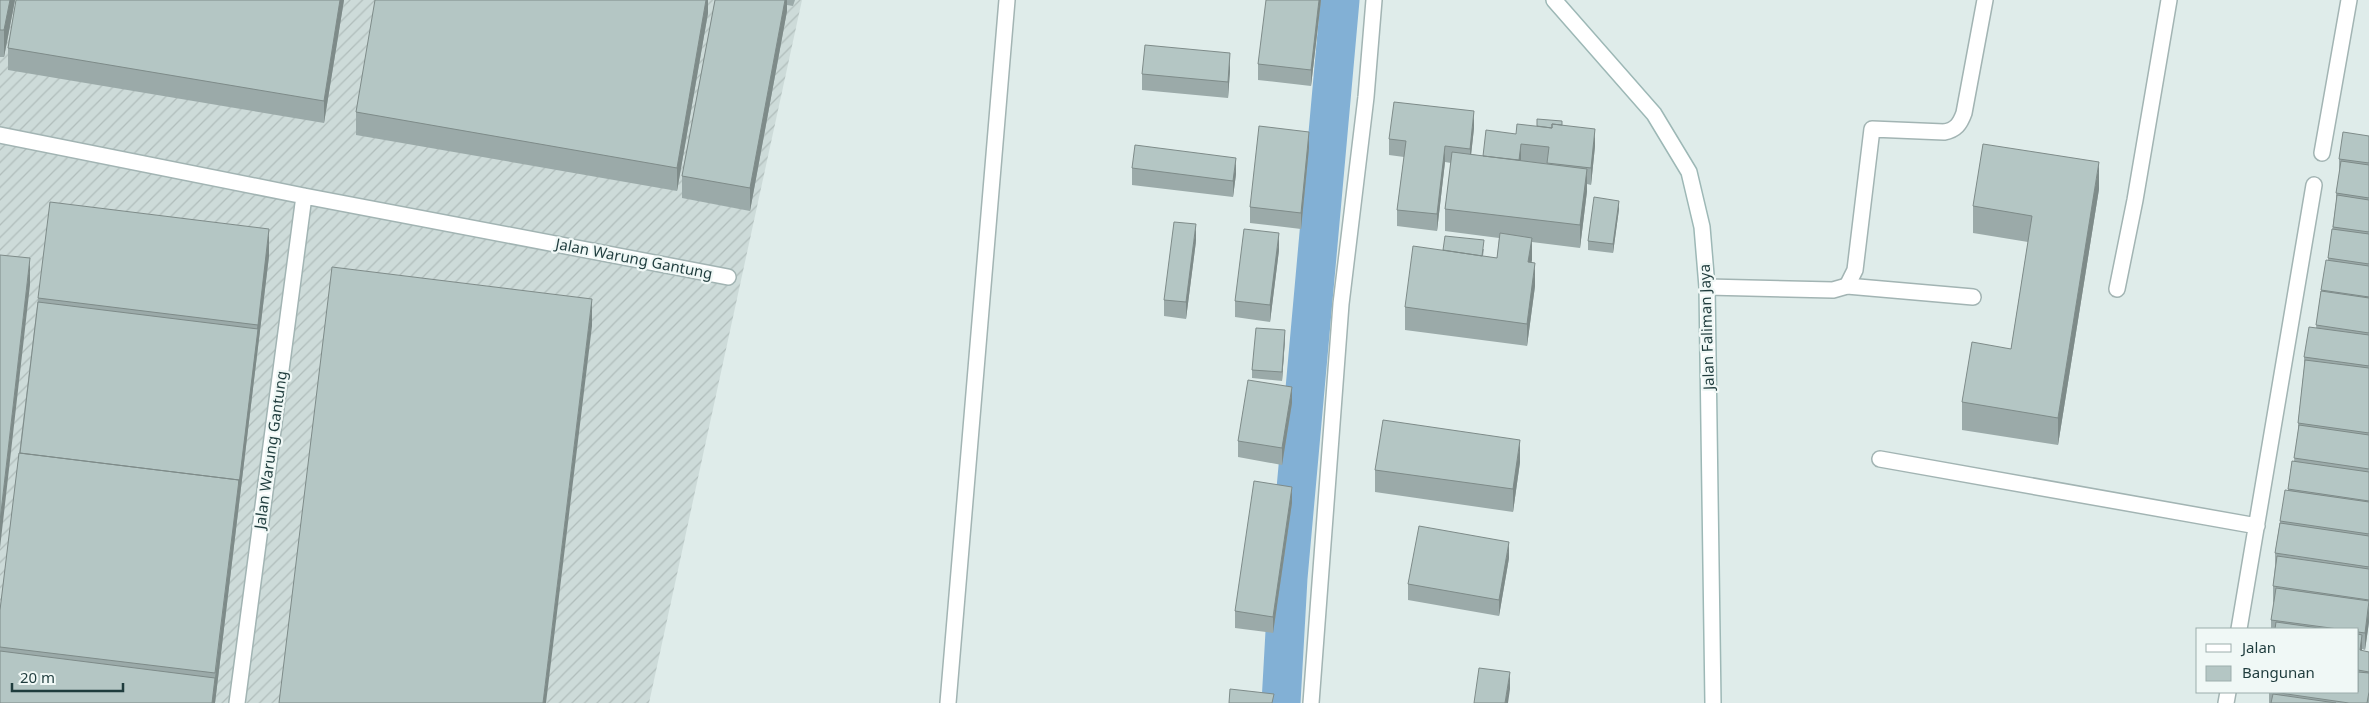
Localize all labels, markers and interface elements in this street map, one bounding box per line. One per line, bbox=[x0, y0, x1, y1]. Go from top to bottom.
street label: Jalan Warung Gantung bbox=[552, 233, 714, 283]
street label: Jalan Faliman Jaya bbox=[1694, 264, 1718, 392]
street label: Jalan Warung Gantung bbox=[249, 369, 291, 532]
legend bbox=[2196, 628, 2359, 693]
text: Jalan bbox=[2240, 637, 2276, 657]
scale bar bbox=[12, 660, 124, 692]
text: Bangunan bbox=[2242, 662, 2315, 682]
text: 20 m bbox=[20, 667, 55, 687]

